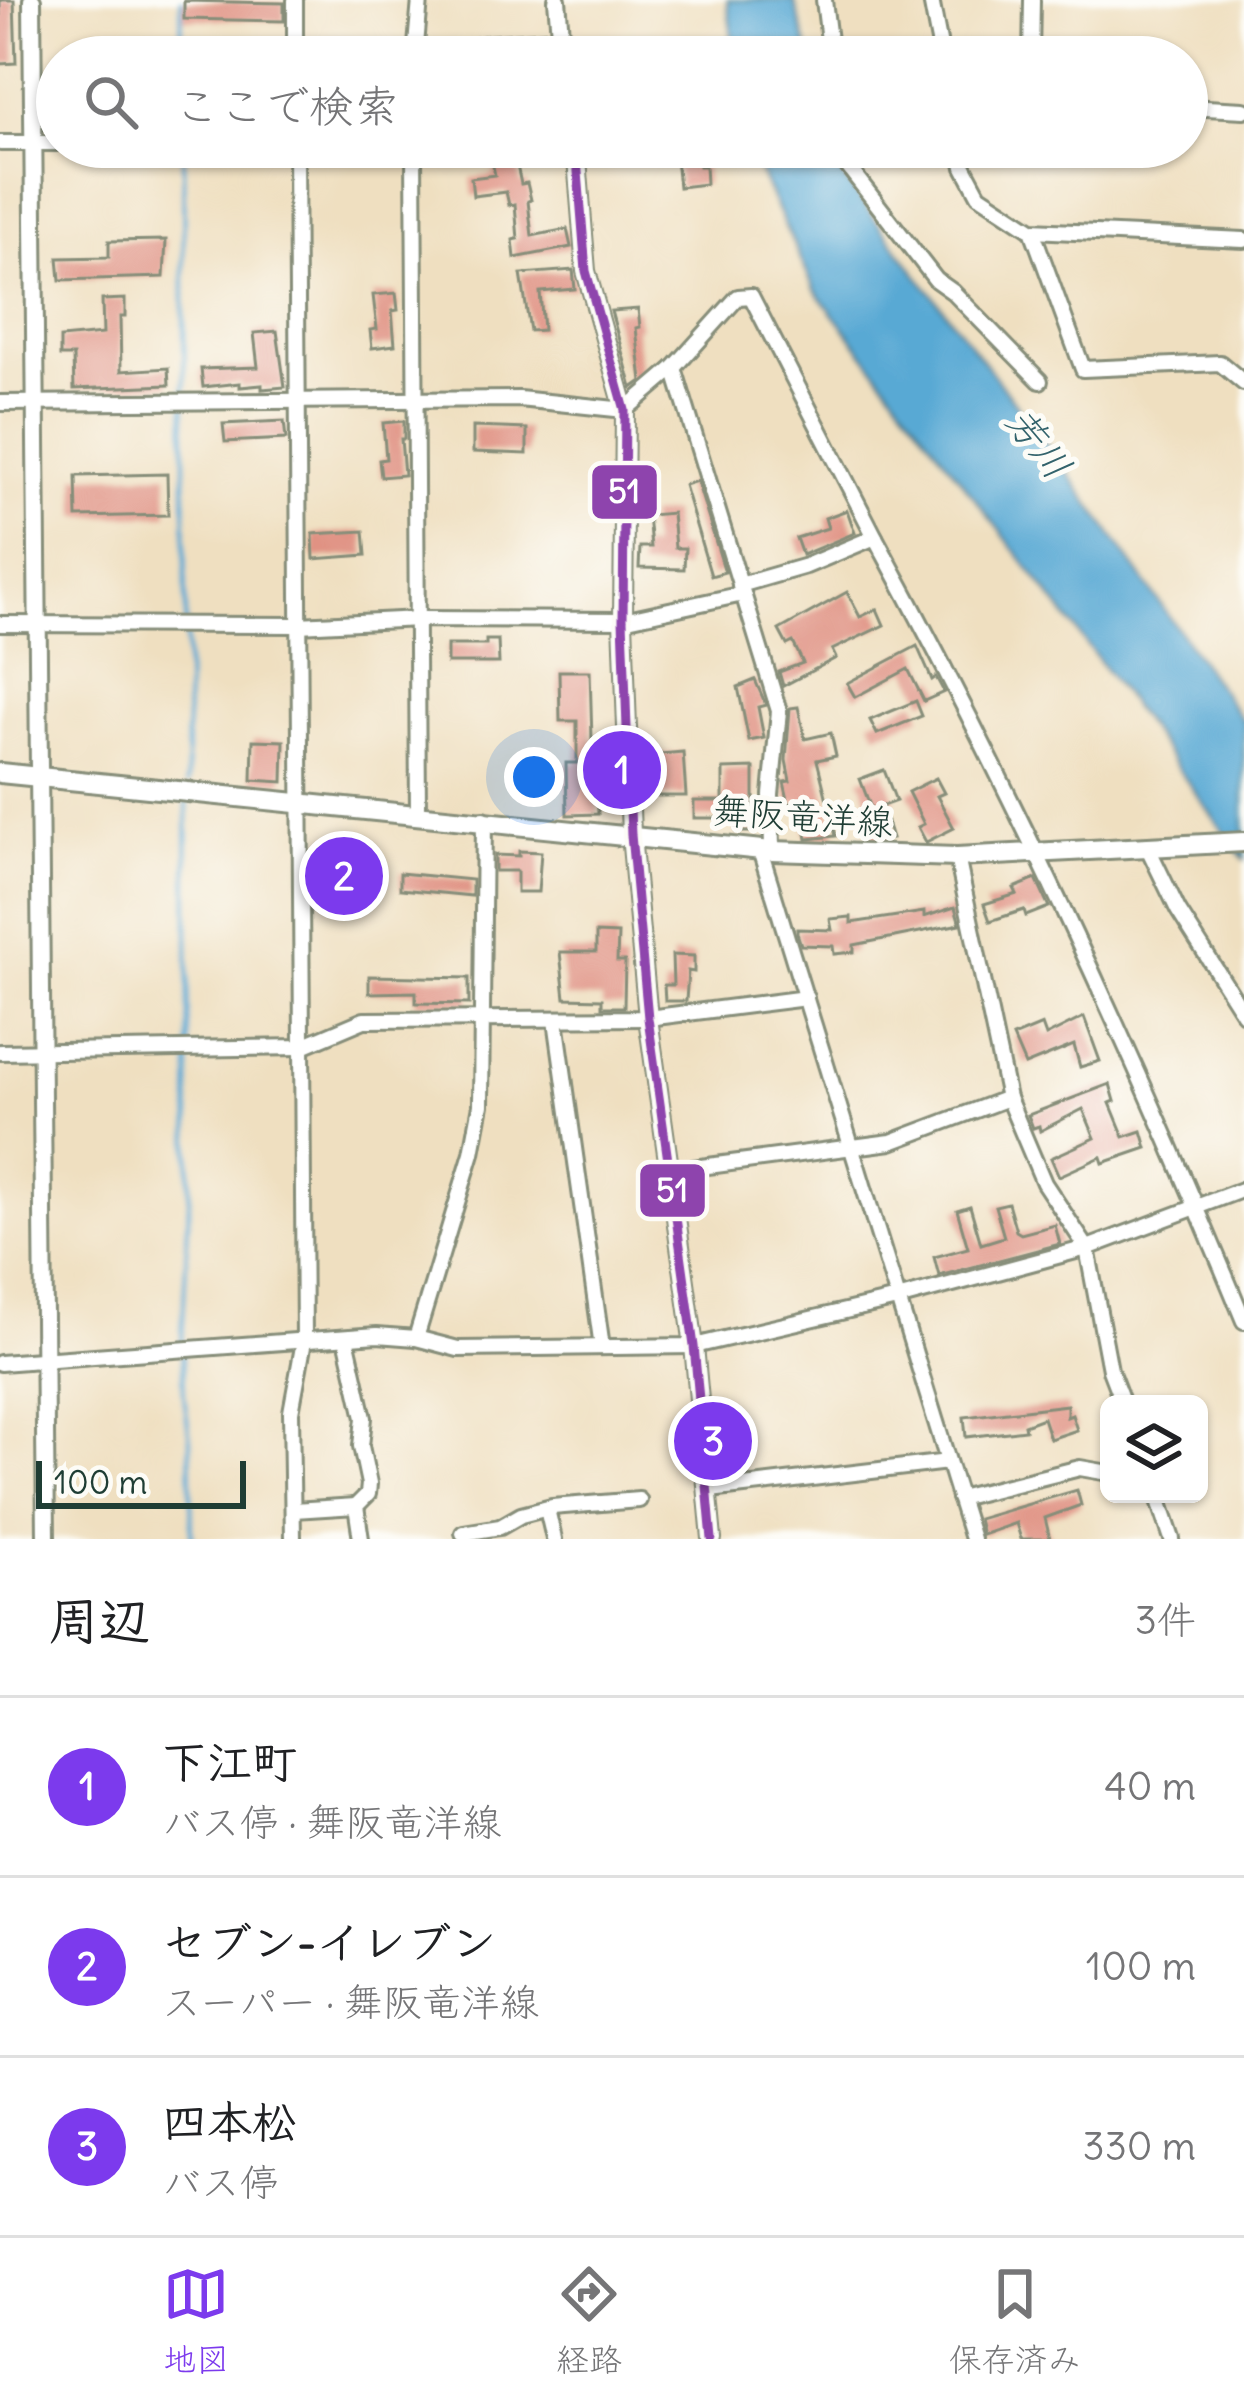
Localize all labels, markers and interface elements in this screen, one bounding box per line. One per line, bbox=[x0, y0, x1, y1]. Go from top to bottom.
search box bbox=[36, 36, 1208, 168]
icon: search bbox=[78, 69, 144, 135]
text: ここで検索 bbox=[174, 78, 399, 134]
water label: 芳川 bbox=[995, 397, 1082, 489]
line badge: 51 bbox=[590, 463, 659, 521]
text: 51 bbox=[608, 470, 640, 512]
pin: 1 bbox=[583, 725, 661, 815]
your location bbox=[504, 747, 564, 807]
street label: 舞阪竜洋線 bbox=[712, 788, 894, 845]
pin: 2 bbox=[305, 831, 383, 921]
line badge: 51 bbox=[638, 1162, 707, 1219]
text: 51 bbox=[656, 1169, 688, 1211]
map controls bbox=[1100, 1395, 1208, 1503]
button: layers bbox=[1100, 1395, 1208, 1503]
pin: 3 bbox=[674, 1396, 752, 1486]
scale bar bbox=[36, 1455, 246, 1508]
text: 100 m bbox=[54, 1461, 147, 1503]
text: 周辺 bbox=[48, 1589, 150, 1653]
text: 3件 bbox=[1135, 1596, 1196, 1645]
text: 下江町 bbox=[162, 1734, 297, 1790]
text: 1 bbox=[79, 1762, 95, 1811]
text: 40 m bbox=[1104, 1762, 1196, 1811]
text: バス停 · 舞阪竜洋線 bbox=[162, 1798, 501, 1847]
text: セブン-イレブン bbox=[162, 1914, 496, 1970]
text: 2 bbox=[76, 1942, 98, 1991]
text: 100 m bbox=[1086, 1942, 1196, 1991]
text: スーパー · 舞阪竜洋線 bbox=[162, 1978, 539, 2027]
text: 四本松 bbox=[162, 2094, 297, 2150]
text: 3 bbox=[76, 2122, 98, 2171]
text: 330 m bbox=[1083, 2122, 1196, 2171]
text: バス停 bbox=[162, 2158, 279, 2207]
tab: 地図 bbox=[163, 2261, 229, 2381]
tab: 経路 bbox=[556, 2261, 622, 2381]
tab: 保存済み bbox=[949, 2261, 1081, 2381]

